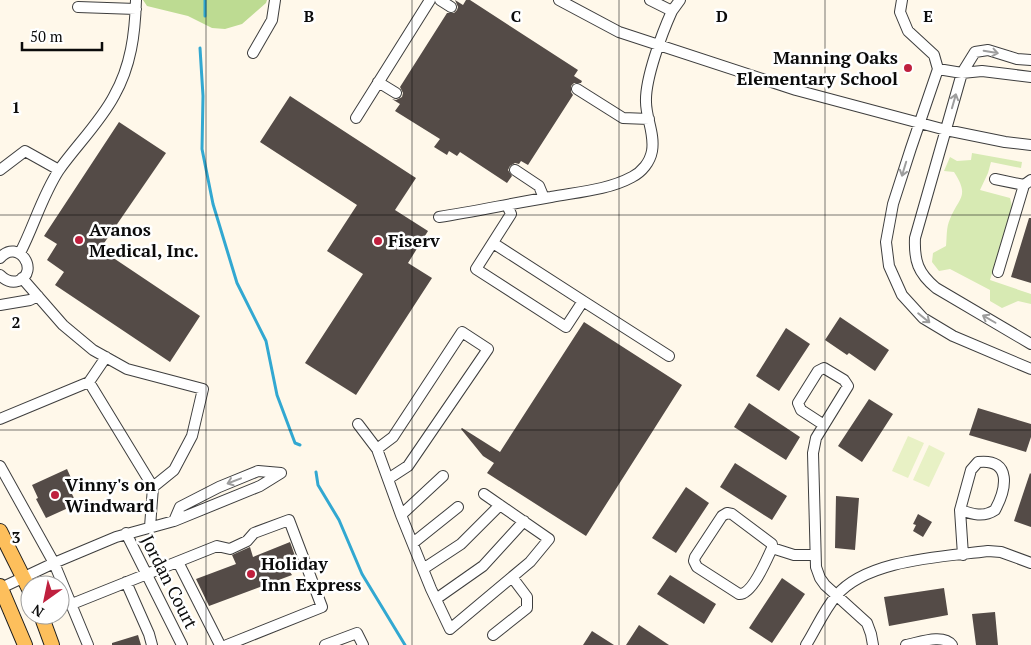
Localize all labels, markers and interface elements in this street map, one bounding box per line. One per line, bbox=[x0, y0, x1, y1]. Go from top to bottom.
text: B bbox=[304, 5, 314, 27]
text: C bbox=[511, 5, 521, 27]
text: D bbox=[716, 5, 728, 27]
text: E bbox=[923, 5, 933, 27]
scale bar bbox=[22, 20, 102, 52]
text: 50 m bbox=[30, 26, 63, 46]
place label: Manning Oaks Elementary School bbox=[736, 45, 898, 90]
one-way arrow bbox=[983, 47, 999, 57]
marker: Manning Oaks Elementary School bbox=[902, 62, 914, 74]
one-way arrow bbox=[950, 94, 960, 110]
text: 1 bbox=[11, 96, 21, 118]
one-way arrow bbox=[899, 161, 909, 177]
place label: Avanos Medical, Inc. bbox=[89, 217, 199, 262]
place label: Fiserv bbox=[388, 228, 440, 252]
marker: Avanos Medical, Inc. bbox=[73, 234, 85, 246]
marker: Fiserv bbox=[372, 235, 384, 247]
text: 2 bbox=[11, 311, 21, 333]
one-way arrow bbox=[917, 312, 930, 323]
one-way arrow bbox=[982, 314, 997, 324]
place label: Vinny's on Windward bbox=[65, 472, 157, 517]
one-way arrow bbox=[227, 477, 242, 486]
marker: Vinny's on Windward bbox=[49, 489, 61, 501]
text: 3 bbox=[11, 526, 21, 548]
street label: Jordan Court bbox=[136, 531, 204, 633]
place label: Holiday Inn Express bbox=[261, 551, 361, 596]
marker: Holiday Inn Express bbox=[245, 568, 257, 580]
north arrow bbox=[20, 575, 70, 625]
text: N bbox=[28, 600, 47, 622]

